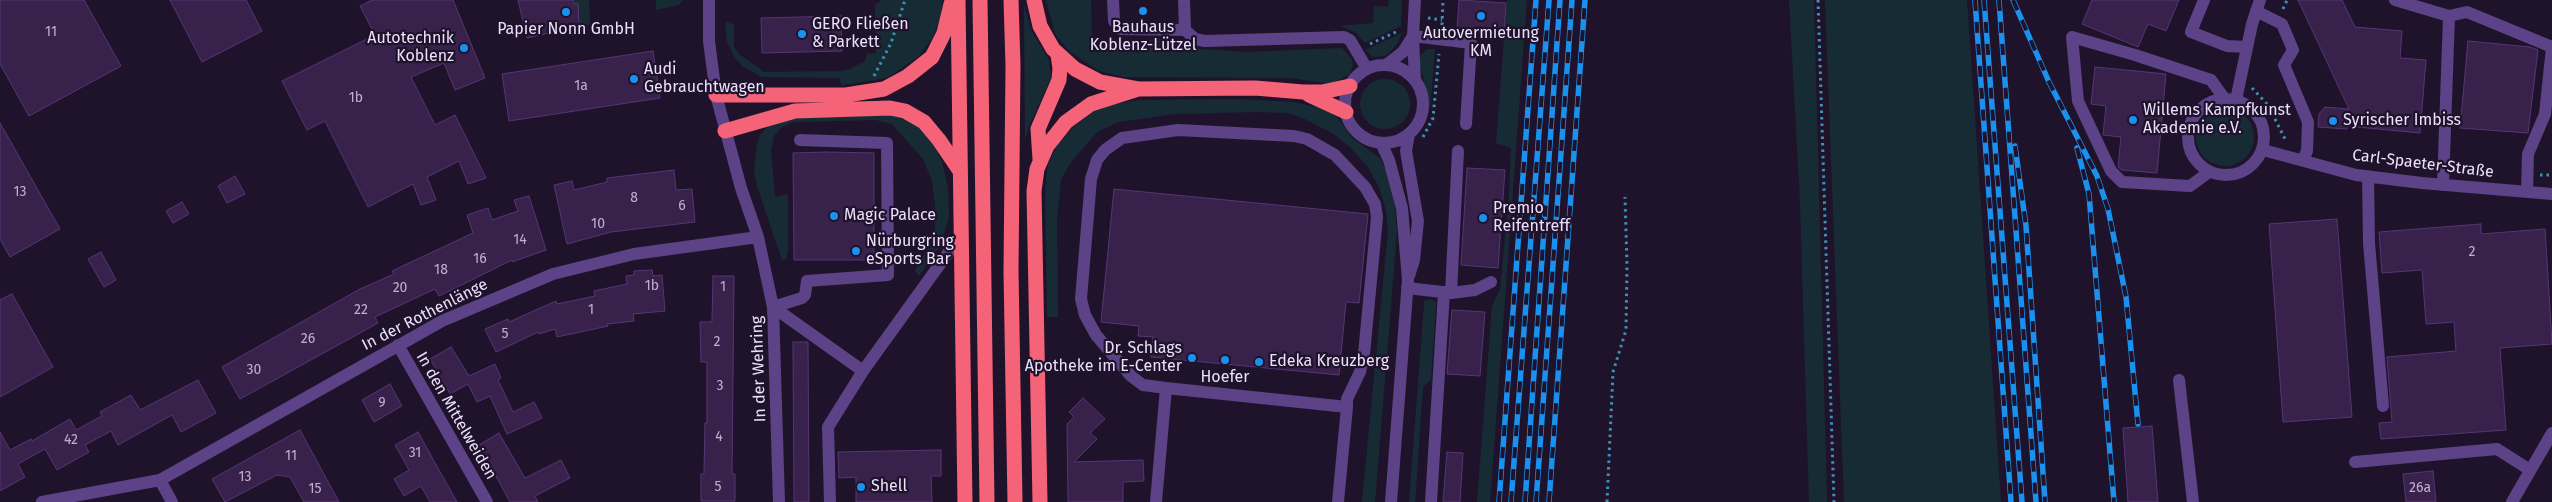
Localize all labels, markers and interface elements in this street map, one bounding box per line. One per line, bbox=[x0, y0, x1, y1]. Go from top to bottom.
marker: Bauhaus Koblenz-Lützel bbox=[1137, 5, 1149, 17]
marker: Papier Nonn GmbH bbox=[560, 6, 572, 18]
marker: Autovermietung KM bbox=[1475, 10, 1487, 22]
place label: GERO Fließen & Parkett bbox=[812, 15, 909, 53]
place label: Bauhaus Koblenz-Lützel bbox=[1090, 18, 1196, 56]
place label: Papier Nonn GmbH bbox=[497, 20, 635, 40]
house number: 11 bbox=[45, 24, 57, 40]
place label: Autovermietung KM bbox=[1423, 24, 1539, 62]
marker: GERO Fließen & Parkett bbox=[796, 28, 808, 40]
place label: Autotechnik Koblenz bbox=[367, 29, 454, 67]
marker: Autotechnik Koblenz bbox=[458, 42, 470, 54]
place label: Audi Gebrauchtwagen bbox=[644, 60, 765, 98]
marker: Audi Gebrauchtwagen bbox=[628, 73, 640, 85]
house number: 1a bbox=[574, 78, 588, 94]
house number: 1b bbox=[349, 90, 363, 106]
place label: Willems Kampfkunst Akademie e.V. bbox=[2143, 101, 2291, 139]
place label: Syrischer Imbiss bbox=[2343, 111, 2461, 131]
marker: Willems Kampfkunst Akademie e.V. bbox=[2127, 114, 2139, 126]
marker: Syrischer Imbiss bbox=[2327, 115, 2339, 127]
street label: Carl-Spaeter-Straße bbox=[2351, 146, 2495, 182]
house number: 13 bbox=[13, 184, 27, 200]
house number: 8 bbox=[630, 190, 638, 206]
house number: 6 bbox=[678, 198, 686, 214]
place label: Premio Reifentreff bbox=[1493, 199, 1570, 237]
place label: Magic Palace bbox=[844, 206, 936, 226]
marker: Magic Palace bbox=[828, 210, 840, 222]
marker: Premio Reifentreff bbox=[1477, 212, 1489, 224]
house number: 10 bbox=[591, 216, 605, 232]
house number: 14 bbox=[513, 232, 527, 248]
place label: Nürburgring eSports Bar bbox=[866, 232, 954, 270]
house number: 2 bbox=[2469, 244, 2475, 260]
marker: Nürburgring eSports Bar bbox=[850, 245, 862, 257]
house number: 16 bbox=[473, 251, 487, 267]
house number: 18 bbox=[434, 262, 448, 278]
street label: In der Rothenlänge bbox=[359, 275, 491, 355]
house number: 1b bbox=[645, 278, 659, 294]
house number: 1 bbox=[720, 279, 726, 295]
house number: 20 bbox=[393, 280, 407, 296]
house number: 22 bbox=[354, 302, 368, 318]
house number: 1 bbox=[588, 302, 594, 318]
street label: In der Wehring bbox=[748, 315, 770, 423]
house number: 5 bbox=[501, 326, 509, 342]
house number: 26 bbox=[301, 331, 315, 347]
house number: 2 bbox=[714, 334, 720, 350]
place label: Dr. Schlags Apotheke im E-Center bbox=[1025, 339, 1182, 377]
street label: In den Mittelweiden bbox=[412, 349, 500, 483]
marker: Dr. Schlags Apotheke im E-Center bbox=[1186, 352, 1198, 364]
place label: Edeka Kreuzberg bbox=[1269, 352, 1389, 372]
marker: Hoefer bbox=[1219, 354, 1231, 366]
marker: Edeka Kreuzberg bbox=[1253, 356, 1265, 368]
house number: 30 bbox=[247, 362, 261, 378]
place label: Hoefer bbox=[1200, 368, 1250, 388]
house number: 3 bbox=[717, 378, 723, 394]
house number: 9 bbox=[378, 395, 386, 411]
house number: 4 bbox=[715, 429, 723, 445]
house number: 42 bbox=[64, 432, 78, 448]
house number: 31 bbox=[409, 445, 421, 461]
house number: 11 bbox=[285, 448, 297, 464]
house number: 13 bbox=[238, 469, 252, 485]
place label: Shell bbox=[871, 477, 907, 497]
house number: 5 bbox=[714, 479, 722, 495]
house number: 26a bbox=[2409, 480, 2431, 496]
house number: 15 bbox=[308, 481, 322, 497]
marker: Shell bbox=[855, 481, 867, 493]

